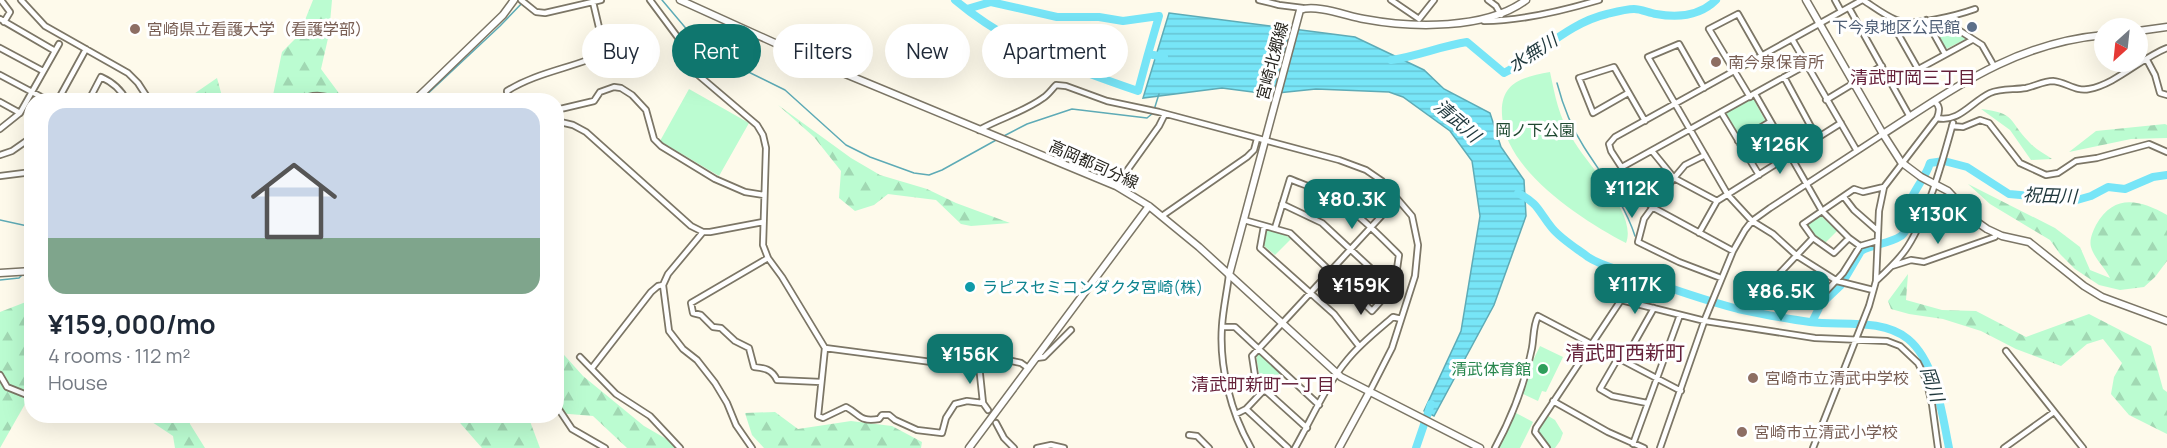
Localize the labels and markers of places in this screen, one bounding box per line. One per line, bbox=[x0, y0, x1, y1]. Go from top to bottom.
place label: 下今泉地区公民館 bbox=[1832, 16, 1960, 38]
place label: 宮崎県立看護大学（看護学部） bbox=[147, 18, 371, 40]
marker: 下今泉地区公民館 bbox=[1965, 20, 1979, 34]
marker: 宮崎県立看護大学（看護学部） bbox=[128, 22, 142, 36]
place label: 南今泉保育所 bbox=[1728, 51, 1824, 73]
marker: 南今泉保育所 bbox=[1709, 55, 1723, 69]
pin: ¥126K bbox=[1738, 124, 1822, 175]
pin: ¥112K bbox=[1590, 168, 1674, 219]
pin: ¥80.3K bbox=[1303, 179, 1401, 230]
pin: ¥130K bbox=[1896, 194, 1980, 245]
pin: ¥117K bbox=[1593, 264, 1677, 315]
pin: ¥159K bbox=[1319, 265, 1403, 316]
pin: ¥86.5K bbox=[1732, 271, 1830, 322]
place label: ラピスセミコンダクタ宮崎(株) bbox=[982, 276, 1203, 298]
marker: ラピスセミコンダクタ宮崎(株) bbox=[963, 280, 977, 294]
pin: ¥156K bbox=[928, 334, 1012, 385]
place label: 清武体育館 bbox=[1451, 358, 1531, 380]
marker: 清武体育館 bbox=[1536, 362, 1550, 376]
place label: 宮崎市立清武中学校 bbox=[1765, 367, 1909, 389]
marker: 宮崎市立清武中学校 bbox=[1746, 371, 1760, 385]
place label: 宮崎市立清武小学校 bbox=[1754, 421, 1898, 443]
marker: 宮崎市立清武小学校 bbox=[1735, 425, 1749, 439]

